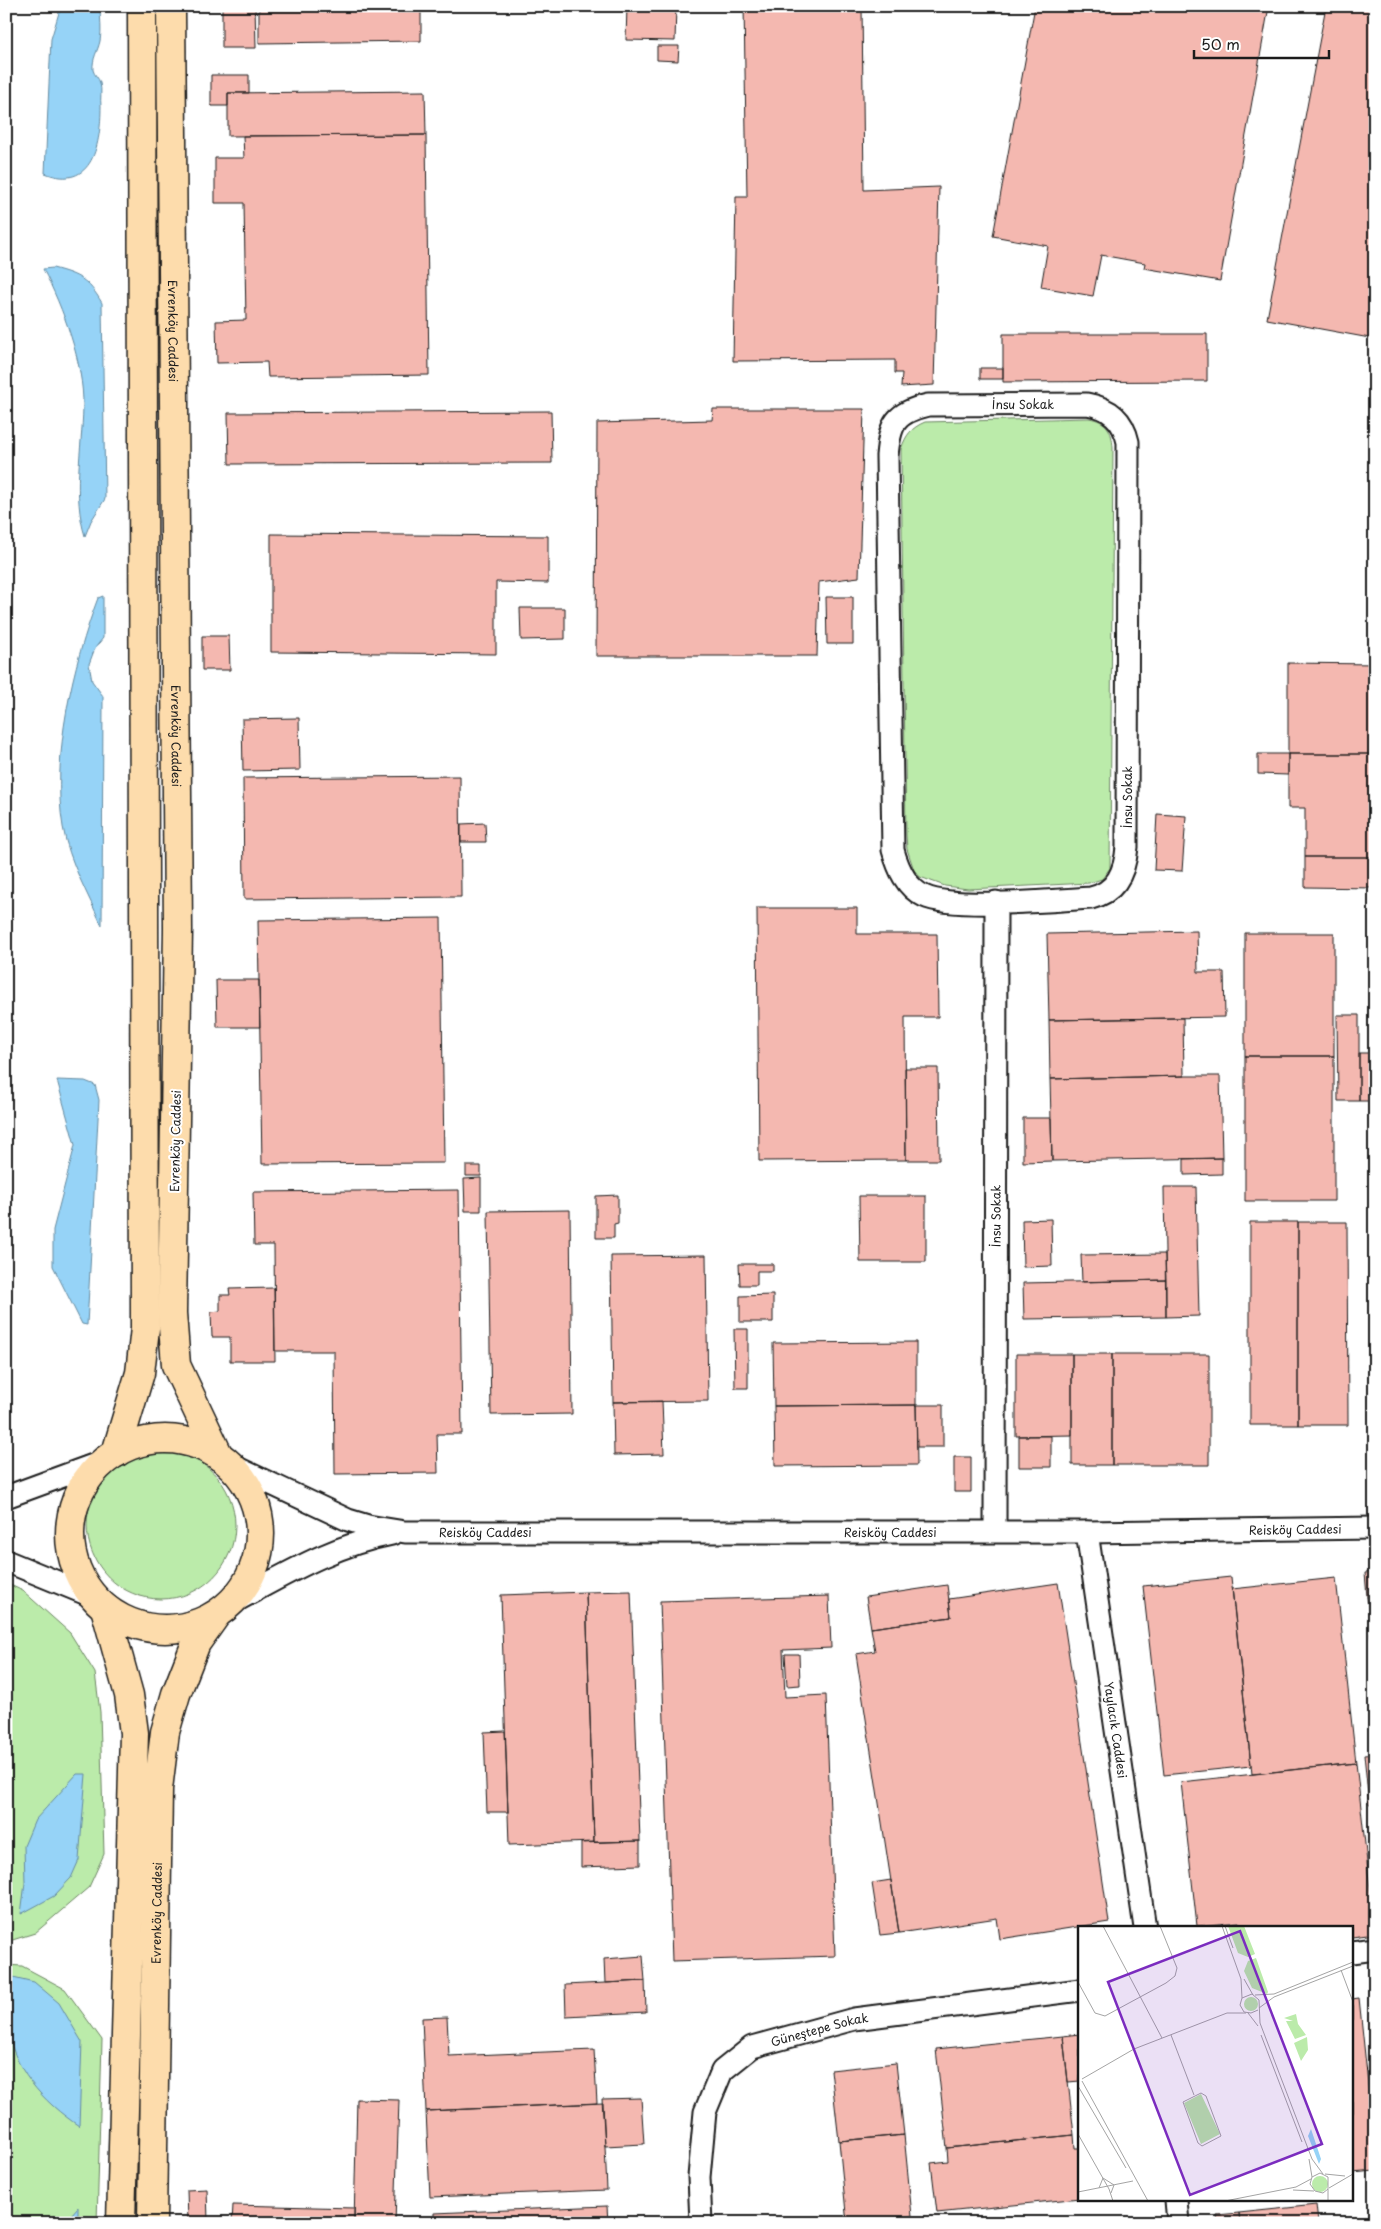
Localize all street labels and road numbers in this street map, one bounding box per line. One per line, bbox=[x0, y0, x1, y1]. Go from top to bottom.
street label: Evrenköy Caddesi bbox=[164, 280, 183, 382]
street label: İnsu Sokak bbox=[992, 395, 1054, 413]
street label: Evrenköy Caddesi bbox=[167, 685, 186, 787]
street label: İnsu Sokak bbox=[1118, 766, 1136, 828]
street label: Evrenköy Caddesi bbox=[165, 1090, 185, 1192]
street label: İnsu Sokak bbox=[986, 1185, 1005, 1247]
street label: Reisköy Caddesi bbox=[1249, 1519, 1342, 1539]
street label: Reisköy Caddesi bbox=[439, 1523, 532, 1541]
street label: Reisköy Caddesi bbox=[844, 1523, 937, 1541]
street label: Yaylacık Caddesi bbox=[1100, 1680, 1132, 1779]
street label: Evrenköy Caddesi bbox=[147, 1862, 166, 1964]
street label: Güneştepe Sokak bbox=[769, 2008, 870, 2050]

